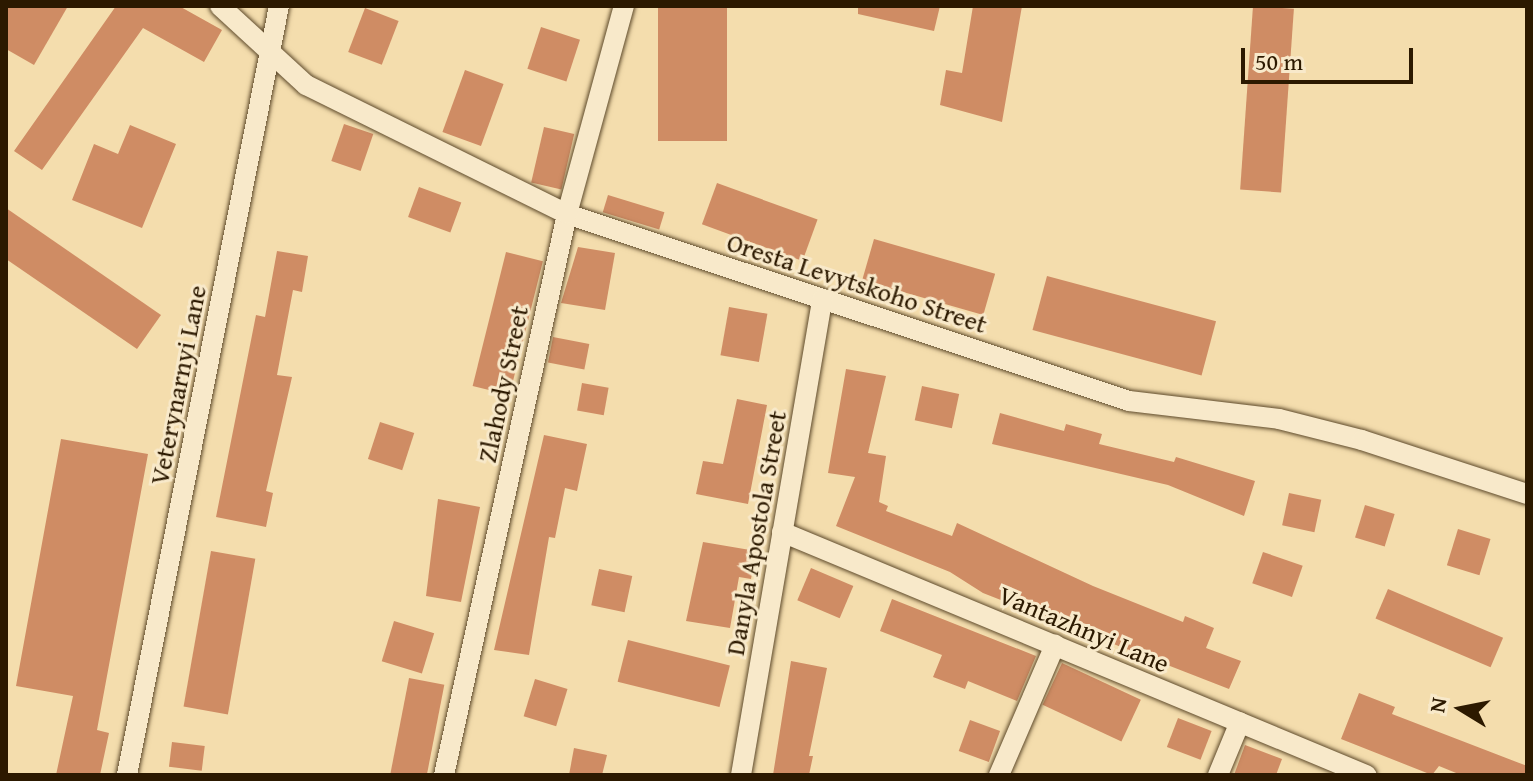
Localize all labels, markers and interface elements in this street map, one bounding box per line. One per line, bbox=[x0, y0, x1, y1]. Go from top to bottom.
scale bar bbox=[1245, 32, 1417, 82]
text: 50 m bbox=[1255, 44, 1303, 79]
street label: Oresta Levytskoho Street bbox=[723, 226, 991, 340]
street label: Veterynarnyi Lane bbox=[143, 283, 213, 487]
street label: Zlahody Street bbox=[471, 303, 535, 465]
street label: Danyla Apostola Street bbox=[719, 408, 793, 658]
street label: Vantazhnyi Lane bbox=[994, 579, 1174, 679]
north arrow bbox=[1421, 669, 1501, 749]
text: N bbox=[1420, 695, 1454, 715]

